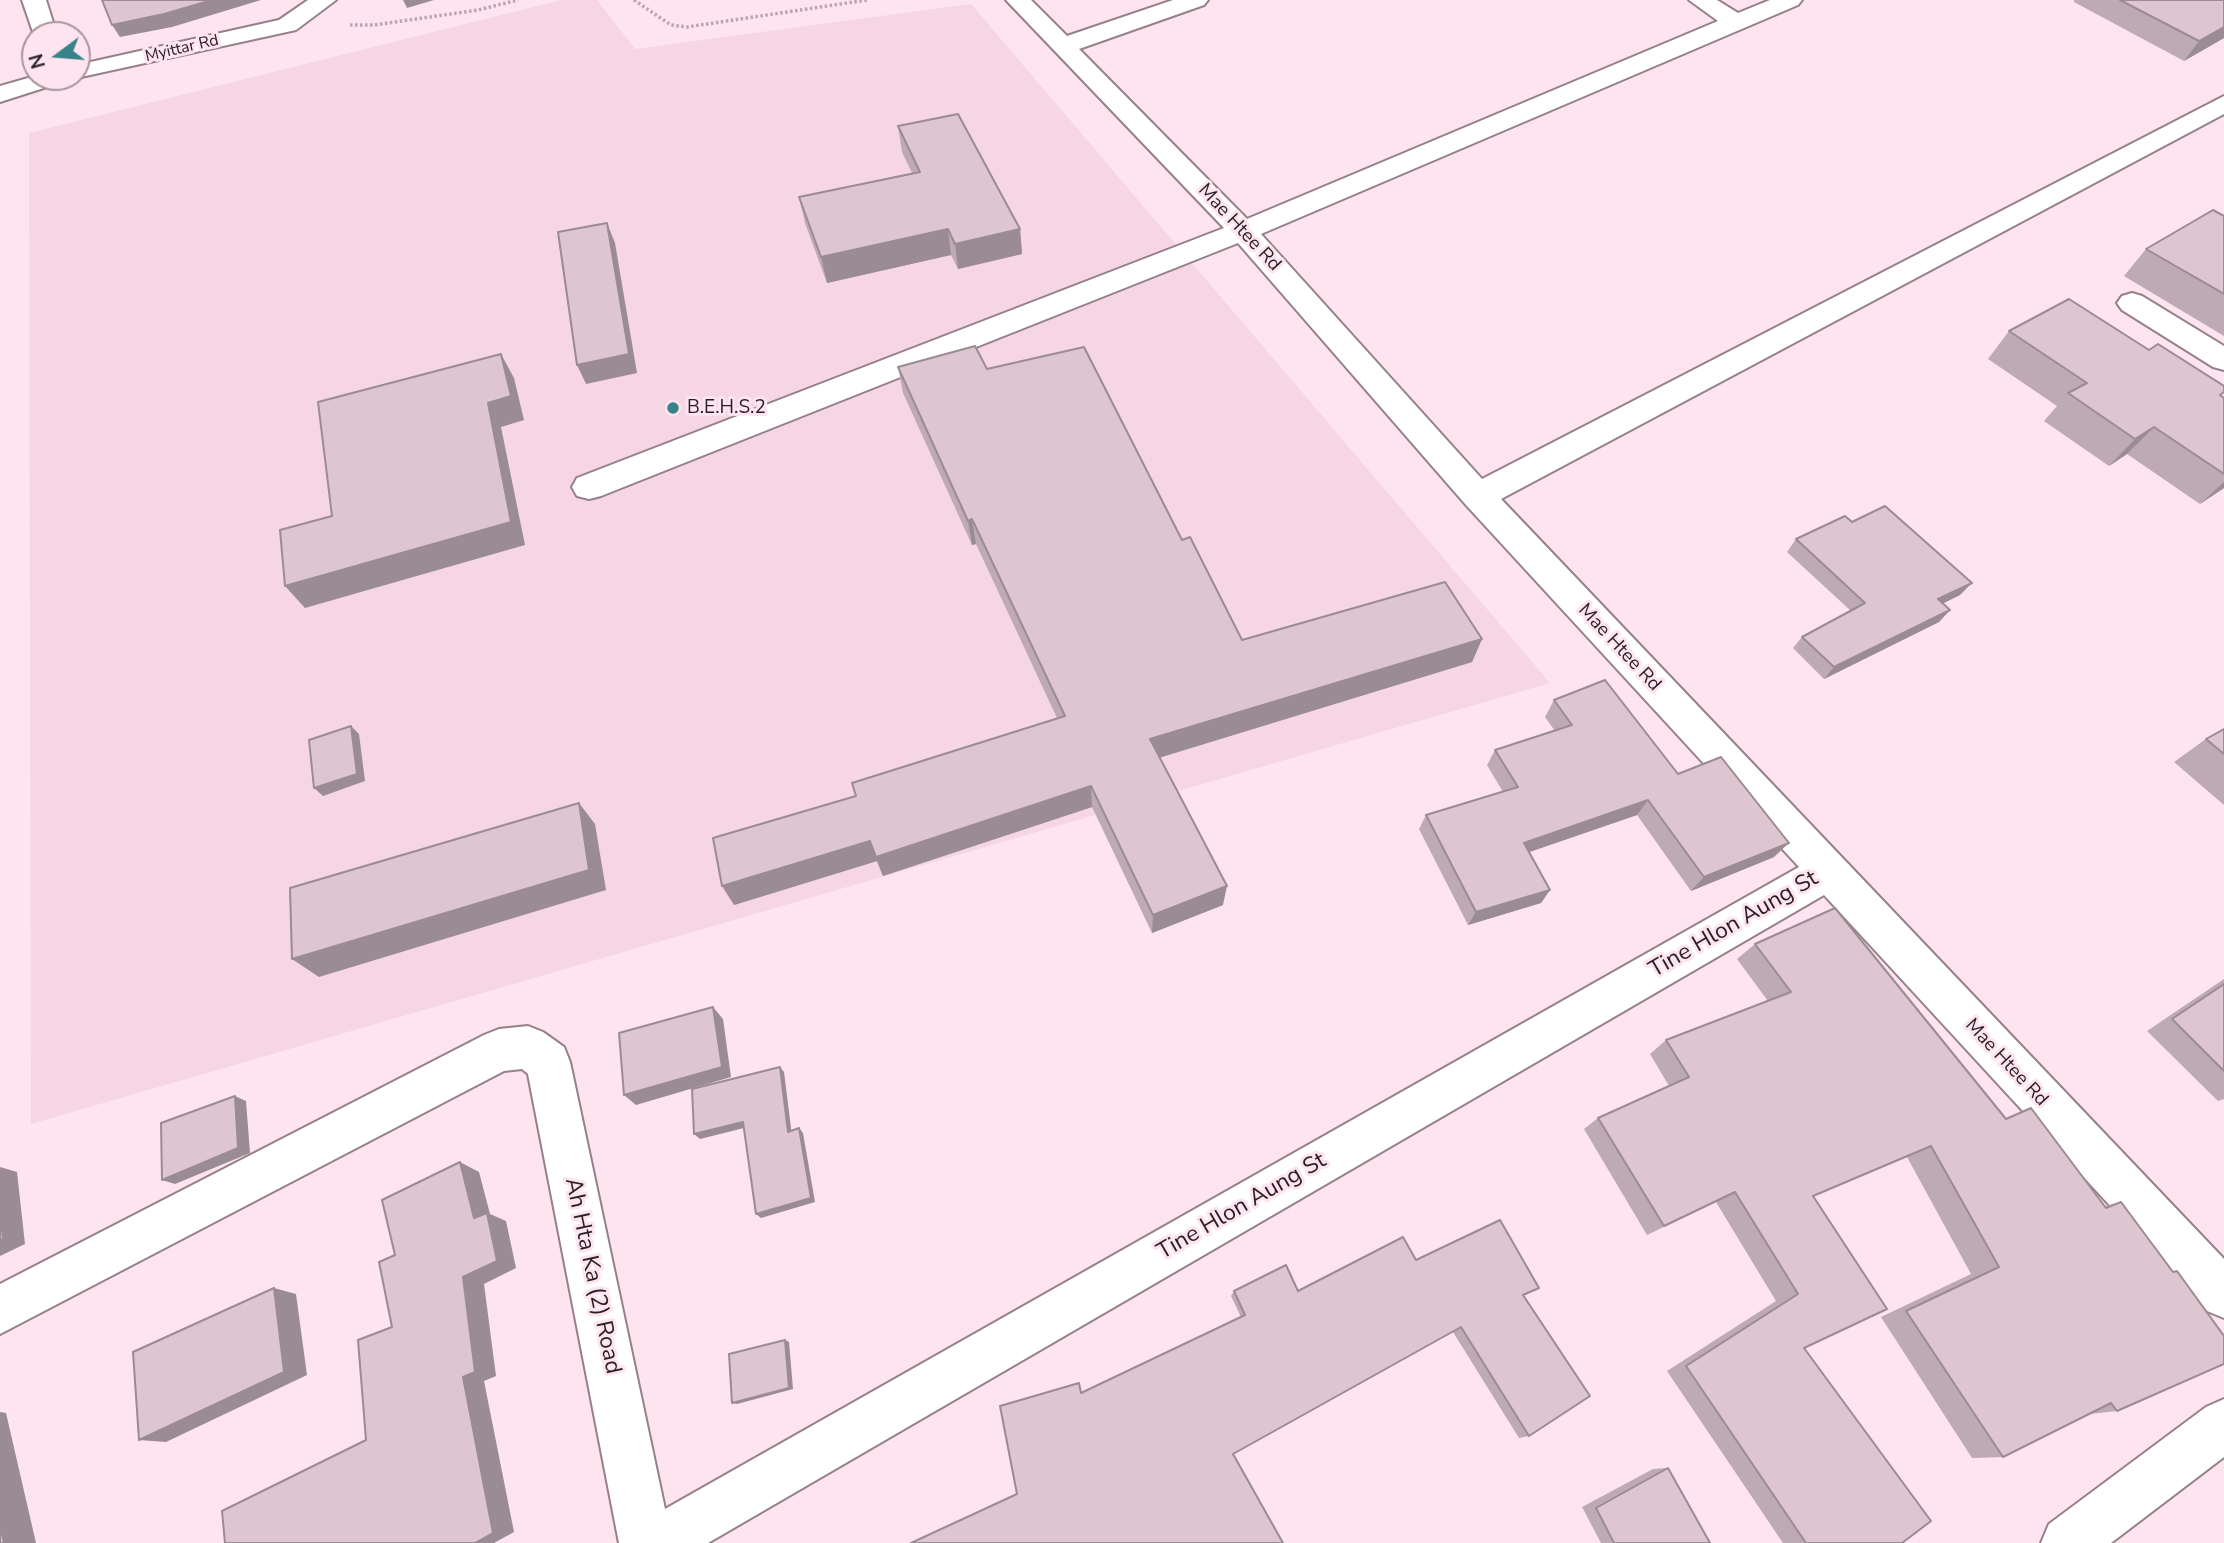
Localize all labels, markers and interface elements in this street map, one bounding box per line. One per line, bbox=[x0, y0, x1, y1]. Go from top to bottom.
north arrow bbox=[21, 21, 91, 91]
street label: Myittar Rd bbox=[143, 31, 221, 67]
text: N bbox=[23, 51, 52, 72]
street label: Mae Htee Rd bbox=[1193, 180, 1285, 276]
place label: B.E.H.S.2 bbox=[687, 397, 766, 419]
marker: B.E.H.S.2 bbox=[665, 400, 681, 416]
street label: Mae Htee Rd bbox=[1573, 600, 1665, 696]
street label: Tine Hlon Aung St bbox=[1645, 865, 1823, 985]
street label: Mae Htee Rd bbox=[1960, 1015, 2052, 1111]
street label: Tine Hlon Aung St bbox=[1153, 1147, 1331, 1267]
street label: Ah Hta Ka (2) Road bbox=[558, 1175, 626, 1377]

